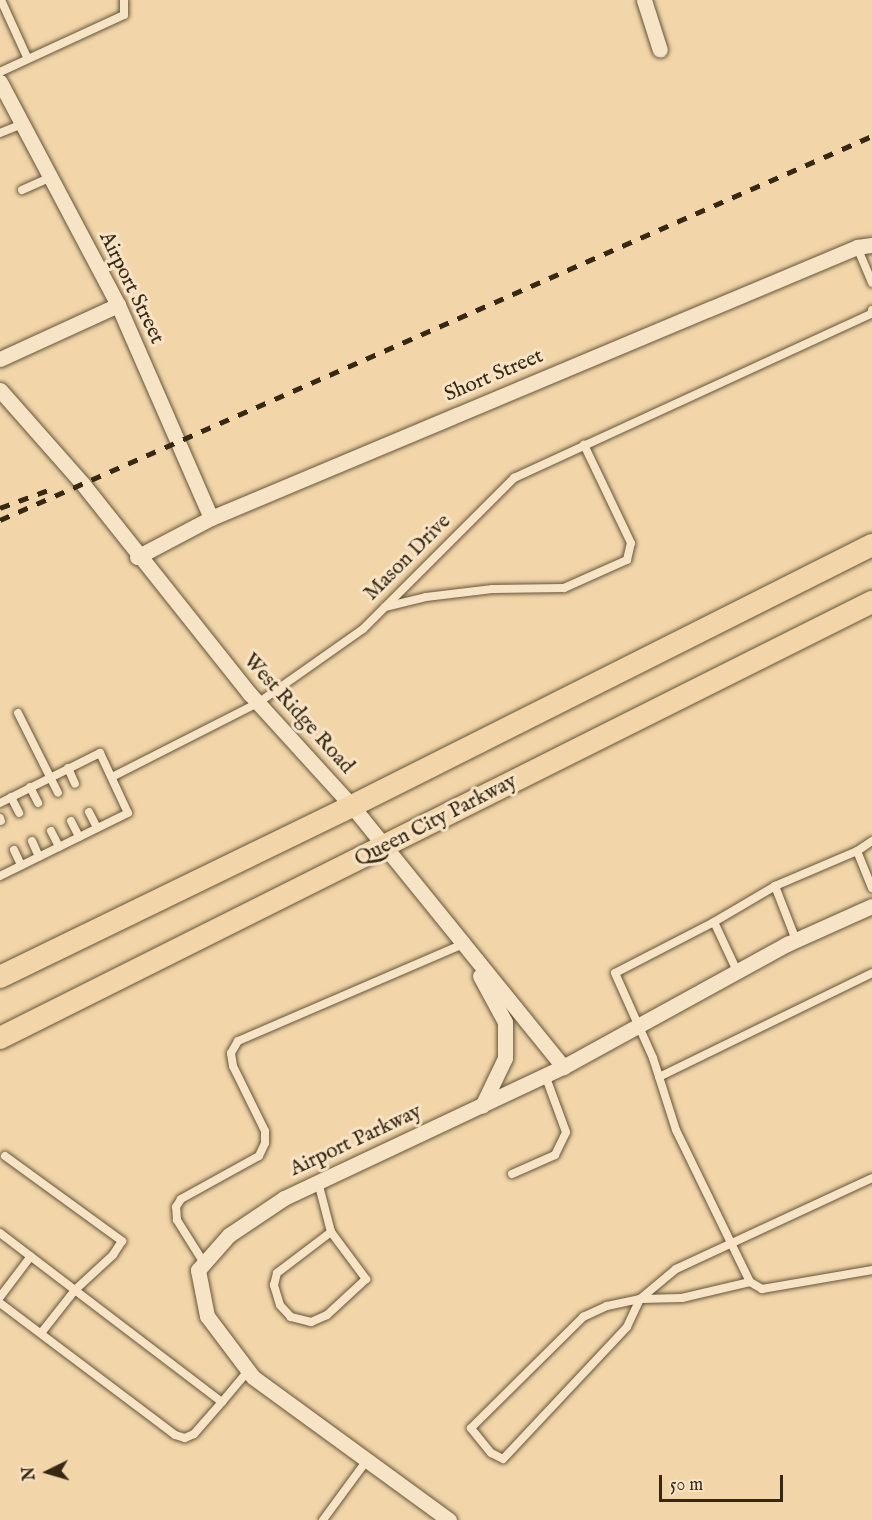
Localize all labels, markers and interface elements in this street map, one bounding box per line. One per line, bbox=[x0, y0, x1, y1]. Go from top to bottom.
street label: Airport Street bbox=[93, 228, 169, 348]
street label: Short Street bbox=[441, 344, 547, 408]
street label: Mason Drive bbox=[359, 509, 457, 607]
street label: West Ridge Road bbox=[237, 649, 359, 779]
street label: Queen City Parkway bbox=[351, 769, 521, 873]
street label: Airport Parkway bbox=[286, 1099, 426, 1183]
north arrow bbox=[18, 1442, 78, 1502]
scale bar bbox=[662, 1463, 786, 1501]
text: N bbox=[20, 1466, 41, 1481]
text: 50 m bbox=[670, 1474, 703, 1497]

